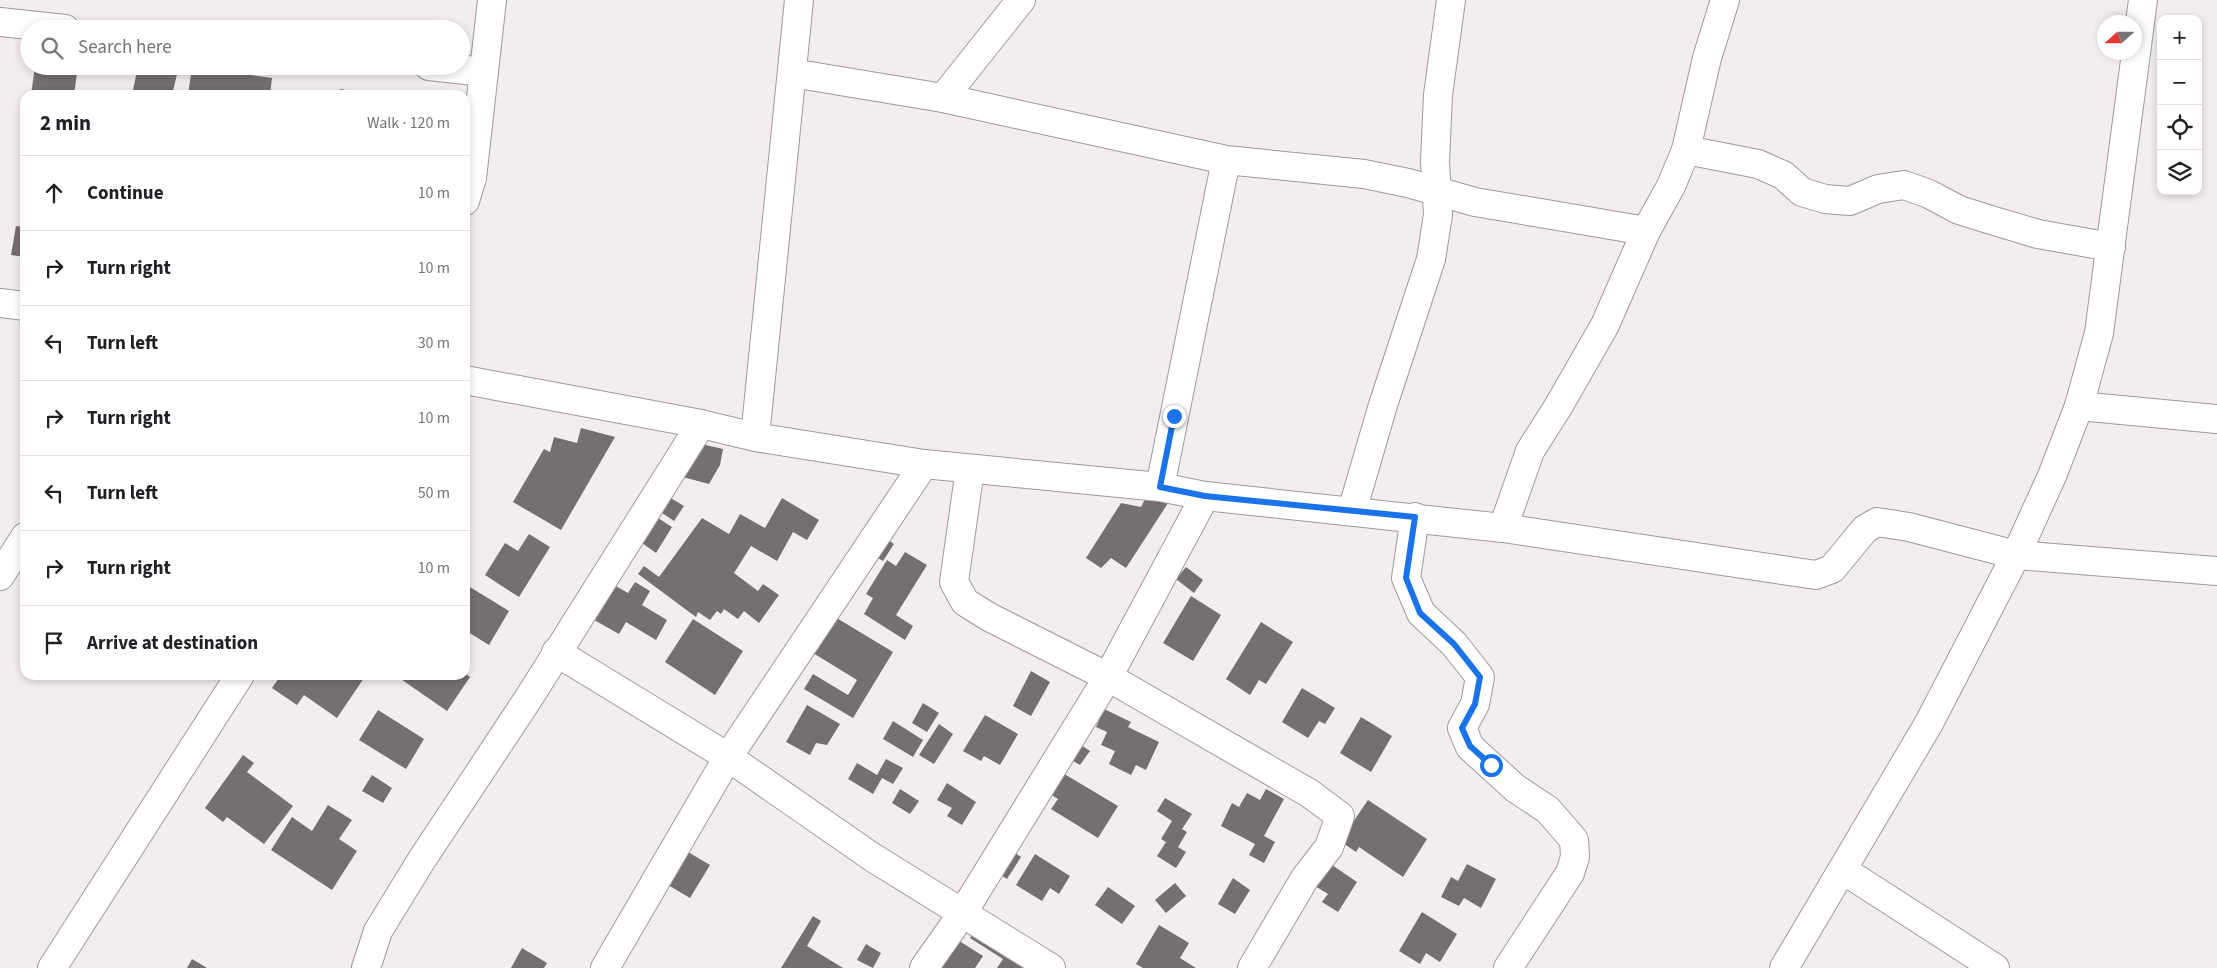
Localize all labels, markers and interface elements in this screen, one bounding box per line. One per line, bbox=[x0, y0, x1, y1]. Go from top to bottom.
north arrow bbox=[2097, 15, 2142, 60]
map controls bbox=[2157, 15, 2202, 195]
button: + bbox=[2157, 15, 2202, 60]
search box bbox=[20, 20, 470, 75]
icon: search bbox=[38, 34, 66, 62]
text: Search here bbox=[78, 34, 172, 61]
button: − bbox=[2157, 60, 2202, 105]
button: locate bbox=[2157, 105, 2202, 150]
text: 2 min bbox=[40, 108, 91, 138]
text: Walk · 120 m bbox=[367, 112, 450, 134]
button: layers bbox=[2157, 150, 2202, 195]
icon: ahead bbox=[40, 179, 68, 207]
text: Continue bbox=[87, 180, 164, 207]
text: 10 m bbox=[418, 182, 450, 204]
icon: right bbox=[40, 254, 68, 282]
text: Turn right bbox=[87, 255, 171, 282]
text: 10 m bbox=[418, 257, 450, 279]
icon: left bbox=[40, 329, 68, 357]
text: Turn left bbox=[87, 330, 158, 357]
text: 30 m bbox=[418, 332, 450, 354]
icon: right bbox=[40, 404, 68, 432]
text: Turn right bbox=[87, 405, 171, 432]
route end bbox=[1163, 405, 1186, 428]
text: 10 m bbox=[418, 407, 450, 429]
icon: left bbox=[40, 479, 68, 507]
text: Turn left bbox=[87, 480, 158, 507]
text: 50 m bbox=[418, 482, 450, 504]
icon: right bbox=[40, 554, 68, 582]
text: Turn right bbox=[87, 555, 171, 582]
text: 10 m bbox=[418, 557, 450, 579]
icon: arrive bbox=[40, 629, 68, 657]
text: Arrive at destination bbox=[87, 630, 258, 657]
route start bbox=[1480, 754, 1503, 777]

